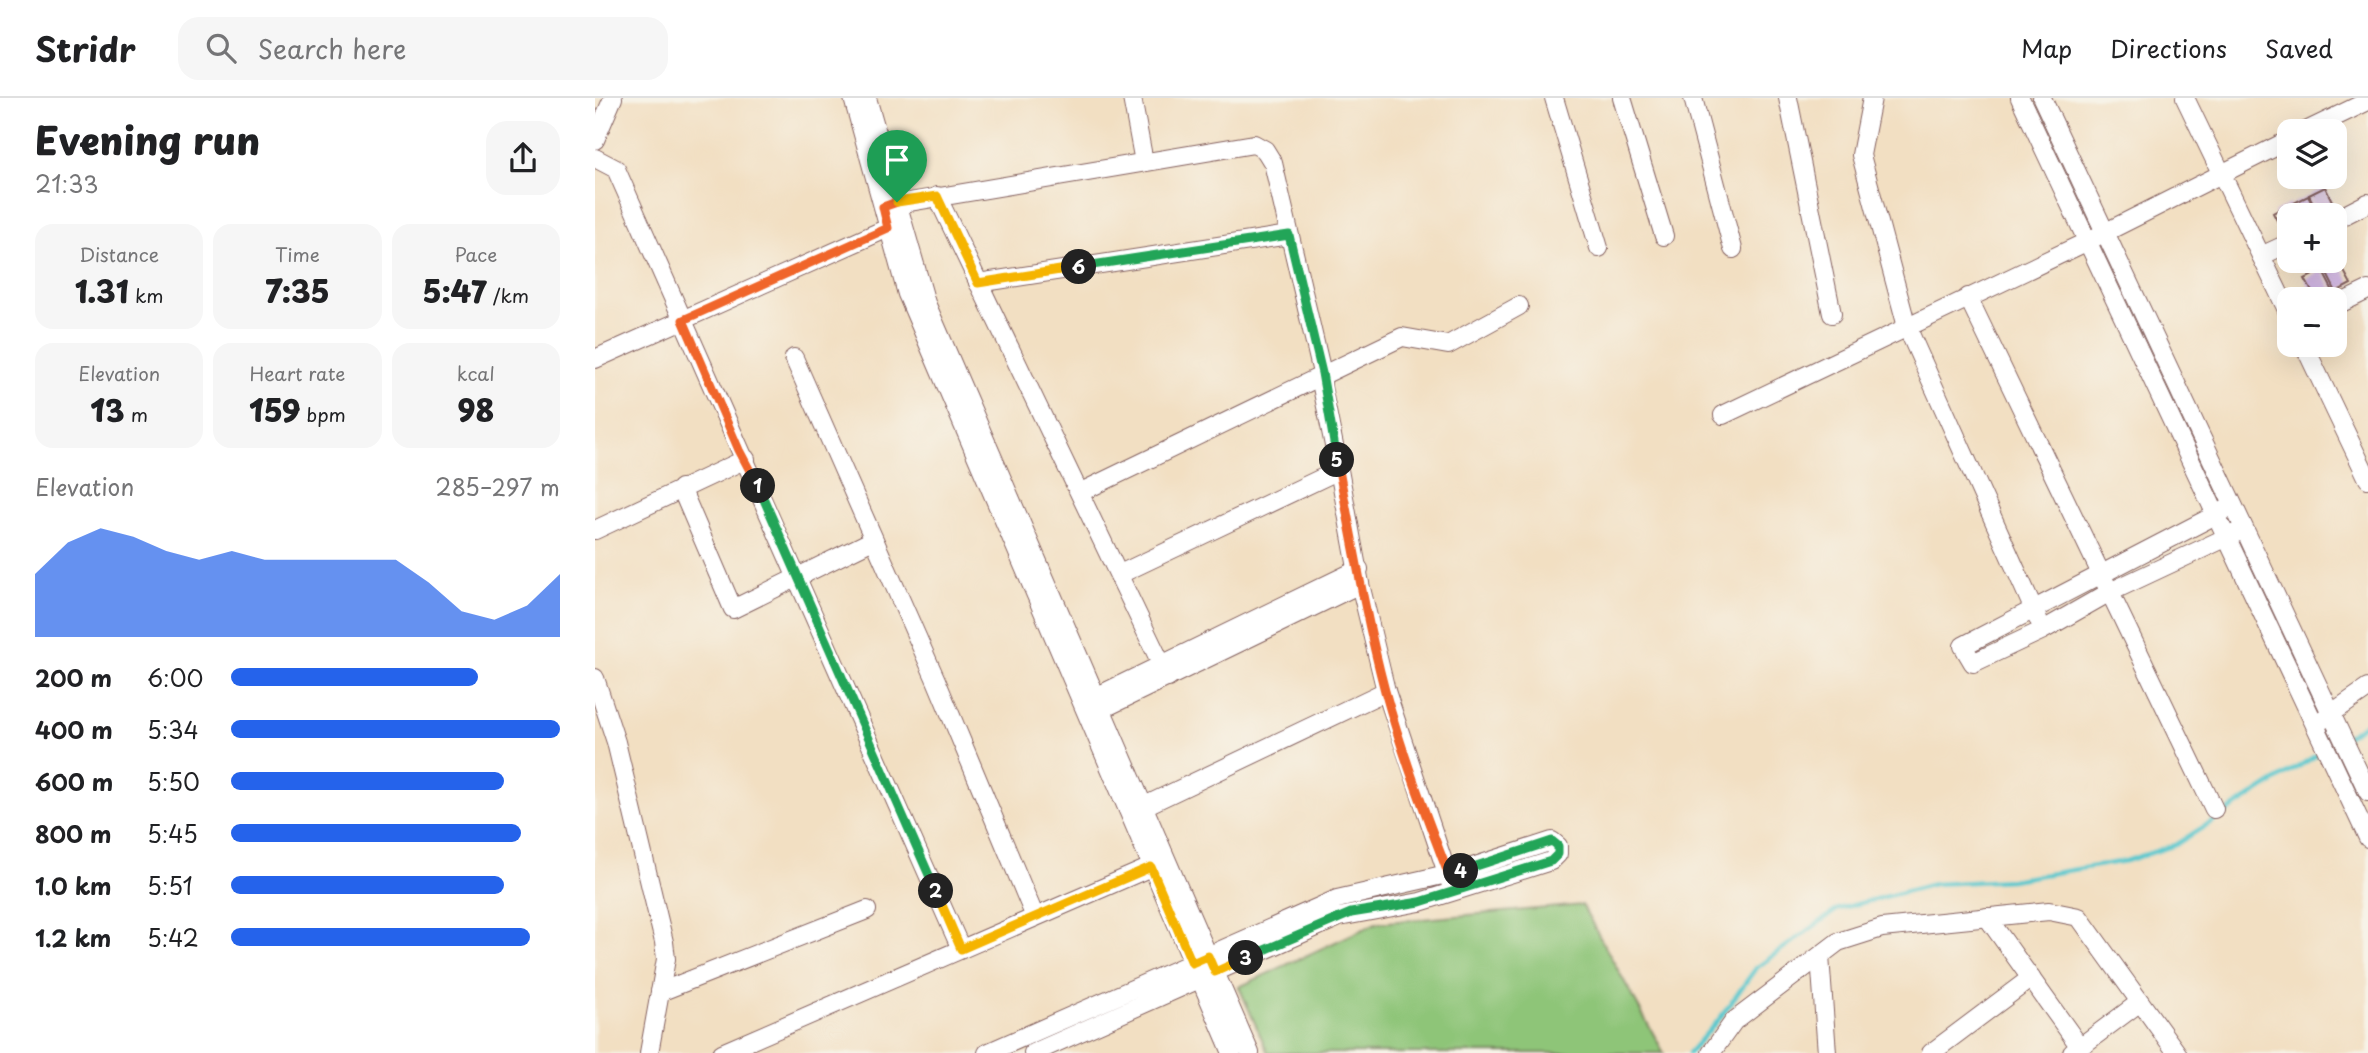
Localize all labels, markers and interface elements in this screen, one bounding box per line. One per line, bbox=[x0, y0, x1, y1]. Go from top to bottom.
search box bbox=[178, 17, 668, 80]
text: Stridr bbox=[35, 23, 136, 73]
icon: search bbox=[202, 29, 240, 67]
text: Search here bbox=[258, 29, 406, 68]
text: Map bbox=[2021, 30, 2072, 66]
text: Directions bbox=[2110, 30, 2227, 66]
text: Saved bbox=[2265, 30, 2333, 66]
text: Evening run bbox=[35, 111, 260, 168]
map controls bbox=[2277, 119, 2347, 357]
button: layers bbox=[2277, 119, 2347, 189]
button: share bbox=[486, 121, 560, 195]
pin bbox=[867, 130, 927, 202]
icon: arrive bbox=[878, 141, 916, 179]
text: 21:33 bbox=[35, 166, 98, 201]
button: + bbox=[2277, 203, 2347, 273]
text: Distance bbox=[79, 240, 159, 268]
text: Time bbox=[275, 240, 320, 268]
text: Pace bbox=[454, 240, 497, 268]
pin: 6 bbox=[1061, 250, 1097, 284]
text: 6 bbox=[1072, 252, 1085, 280]
text: 1.31 bbox=[75, 268, 129, 313]
text: 7:35 bbox=[265, 268, 330, 313]
text: 5:47 bbox=[423, 268, 487, 313]
text: km bbox=[129, 281, 164, 309]
text: /km bbox=[487, 281, 529, 309]
button: − bbox=[2277, 287, 2347, 357]
text: Elevation bbox=[78, 359, 160, 387]
text: Heart rate bbox=[250, 359, 345, 387]
text: kcal bbox=[457, 359, 495, 387]
text: 13 bbox=[90, 387, 125, 432]
text: 159 bbox=[249, 387, 300, 432]
text: 98 bbox=[457, 387, 494, 432]
text: m bbox=[125, 400, 148, 428]
text: bpm bbox=[300, 400, 346, 428]
pin: 5 bbox=[1319, 442, 1355, 478]
text: 5 bbox=[1330, 445, 1343, 473]
pin: 1 bbox=[741, 468, 775, 504]
text: Elevation bbox=[35, 469, 134, 504]
text: 285–297 m bbox=[435, 469, 560, 504]
text: 1 bbox=[753, 471, 762, 499]
text: 200 m bbox=[35, 660, 112, 695]
text: 6:00 bbox=[147, 660, 203, 695]
text: 400 m bbox=[35, 712, 113, 747]
text: 5:34 bbox=[147, 712, 199, 747]
text: 600 m bbox=[35, 764, 113, 799]
text: 5:50 bbox=[147, 764, 200, 799]
text: 800 m bbox=[35, 816, 112, 851]
text: 5:45 bbox=[147, 816, 198, 851]
pin: 4 bbox=[1443, 854, 1479, 888]
text: 4 bbox=[1454, 856, 1467, 884]
text: 1.0 km bbox=[35, 868, 112, 903]
text: 5:51 bbox=[147, 868, 193, 903]
pin: 2 bbox=[919, 874, 953, 908]
text: 2 bbox=[929, 876, 942, 904]
text: 1.2 km bbox=[35, 920, 111, 955]
text: 5:42 bbox=[147, 920, 199, 955]
pin: 3 bbox=[1229, 940, 1263, 976]
text: 3 bbox=[1239, 943, 1252, 971]

